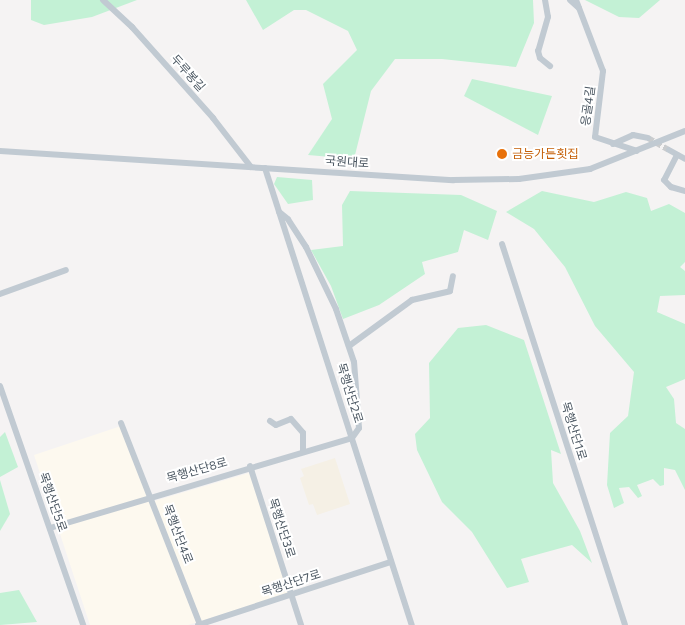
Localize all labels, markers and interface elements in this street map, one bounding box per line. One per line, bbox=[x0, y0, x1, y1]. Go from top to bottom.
street label: 두루봉길 bbox=[168, 52, 208, 94]
street label: 응골4길 bbox=[578, 85, 598, 127]
place label: 금능가든횟집 bbox=[512, 147, 578, 161]
marker: 금능가든횟집 bbox=[496, 148, 508, 160]
street label: 국원대로 bbox=[324, 153, 370, 171]
street label: 목행산단2로 bbox=[334, 361, 366, 425]
street label: 목행산단1로 bbox=[558, 400, 590, 462]
street label: 목행산단8로 bbox=[165, 454, 229, 486]
street label: 목행산단5로 bbox=[36, 470, 70, 534]
street label: 목행산단3로 bbox=[266, 496, 298, 560]
street label: 목행산단4로 bbox=[160, 502, 196, 566]
street label: 목행산단7로 bbox=[260, 567, 322, 599]

